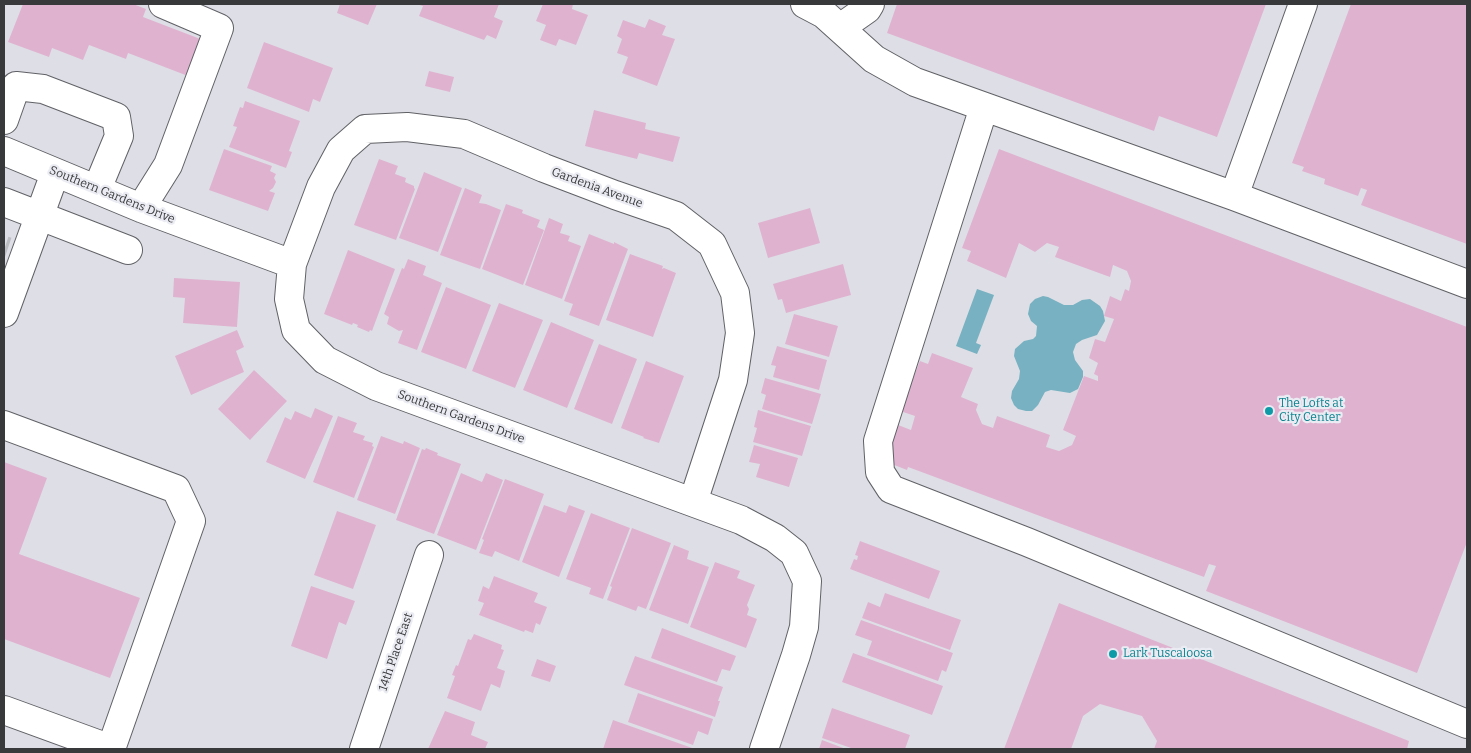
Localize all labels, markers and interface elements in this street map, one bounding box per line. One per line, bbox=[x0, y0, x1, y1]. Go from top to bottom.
street label: Southern Gardens Drive bbox=[47, 163, 177, 227]
street label: Gardenia Avenue bbox=[549, 165, 645, 211]
street label: Southern Gardens Drive bbox=[396, 387, 526, 447]
place label: The Lofts at City Center bbox=[1279, 397, 1343, 425]
marker: The Lofts at City Center bbox=[1263, 405, 1275, 417]
street label: 14th Place East bbox=[376, 611, 416, 693]
place label: Lark Tuscaloosa bbox=[1123, 647, 1212, 661]
marker: Lark Tuscaloosa bbox=[1107, 648, 1119, 660]

